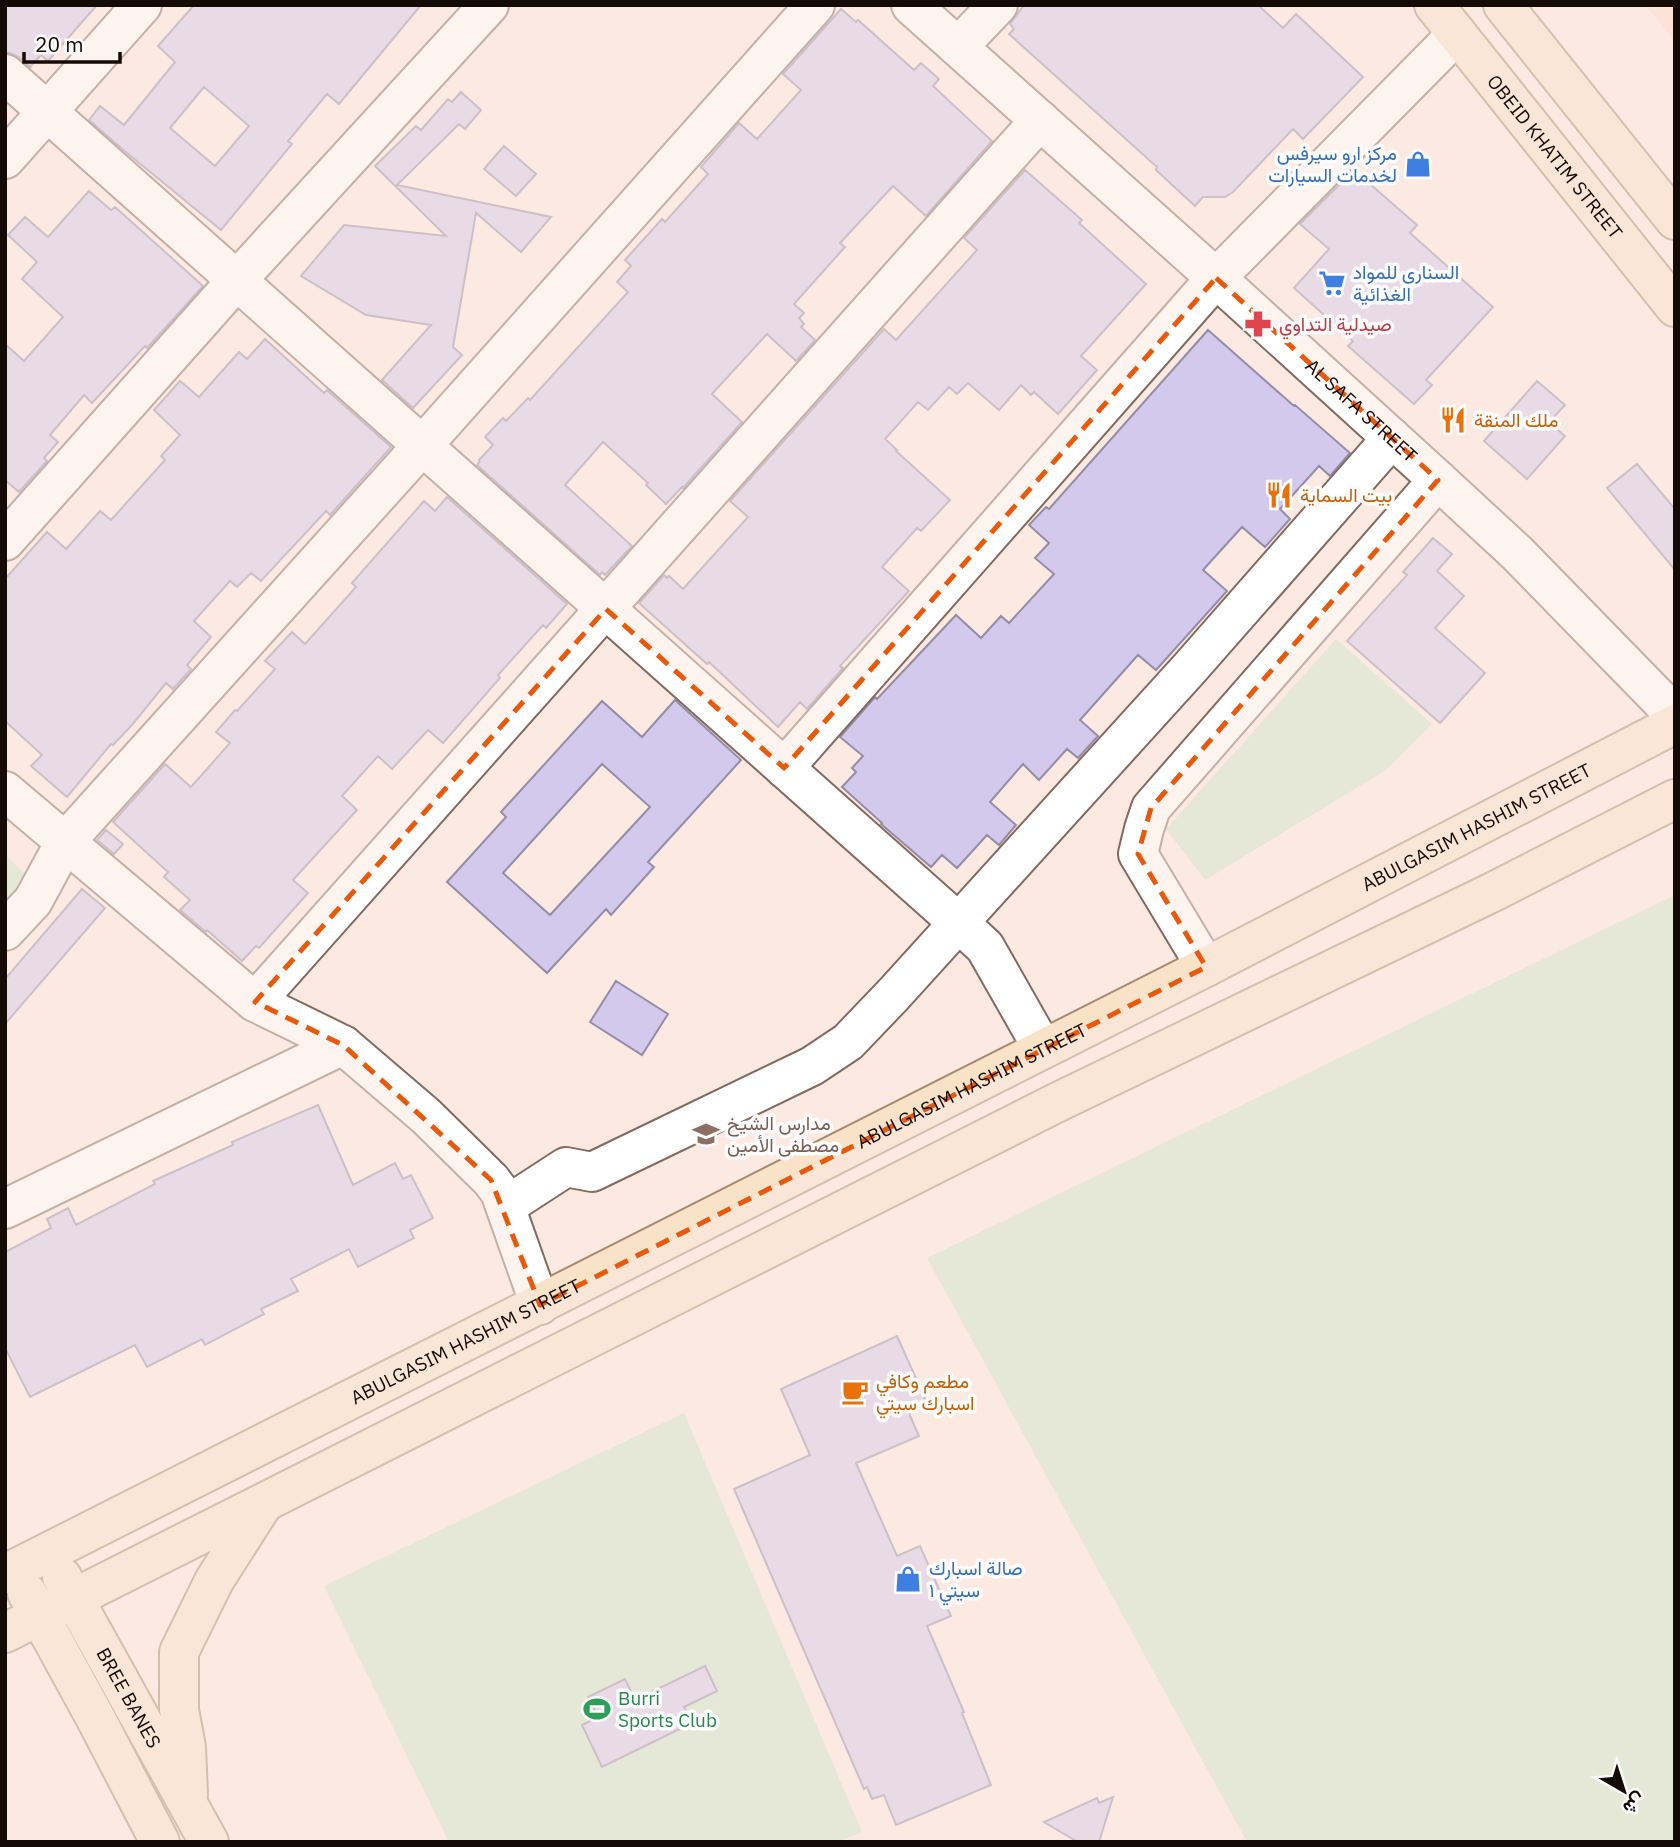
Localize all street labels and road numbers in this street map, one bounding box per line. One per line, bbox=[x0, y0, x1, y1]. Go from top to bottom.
street label: OBEID KHATIM STREET bbox=[1482, 70, 1628, 244]
street label: AL SAFA STREET bbox=[1301, 353, 1422, 467]
street label: ABULGASIM HASHIM STREET bbox=[1358, 758, 1595, 896]
street label: ABULGASIM HASHIM STREET bbox=[852, 1017, 1091, 1154]
street label: ABULGASIM HASHIM STREET bbox=[346, 1273, 585, 1409]
street label: BREE BANES bbox=[91, 1643, 166, 1752]

